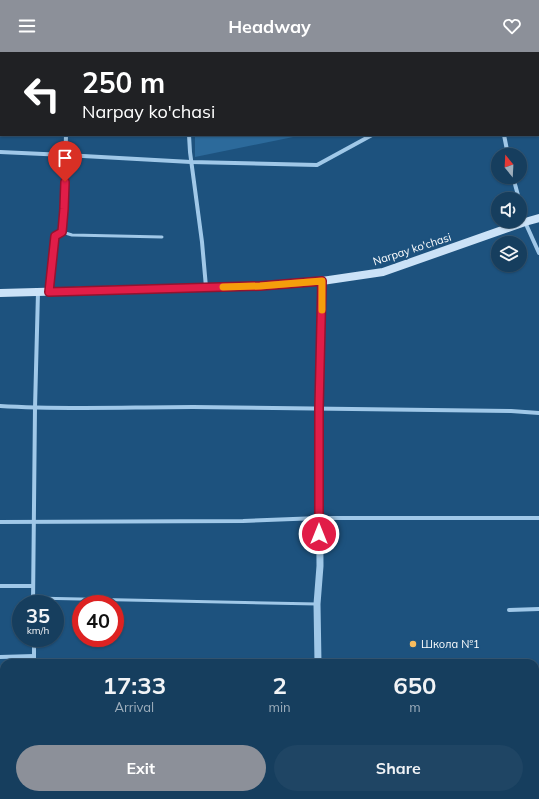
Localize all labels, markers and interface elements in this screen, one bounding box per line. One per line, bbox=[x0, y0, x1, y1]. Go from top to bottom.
icon: menu bbox=[16, 15, 38, 37]
text: Headway bbox=[228, 15, 311, 38]
icon: heart bbox=[501, 15, 523, 37]
text: 250 m bbox=[82, 65, 165, 100]
icon: left bbox=[16, 68, 68, 120]
text: Narpay ko'chasi bbox=[82, 100, 215, 123]
pin bbox=[48, 141, 82, 182]
icon: arrive bbox=[54, 147, 76, 169]
north arrow bbox=[491, 148, 527, 184]
map controls bbox=[491, 148, 527, 272]
button: sound bbox=[491, 192, 527, 228]
street label: Narpay ko'chasi bbox=[371, 230, 453, 268]
button: layers bbox=[491, 236, 527, 272]
position arrow bbox=[298, 513, 340, 555]
speed limit sign: 40 bbox=[72, 595, 124, 647]
text: 35 bbox=[26, 603, 50, 628]
text: km/h bbox=[27, 624, 49, 637]
place label: Школа №1 bbox=[421, 637, 480, 651]
marker: Школа №1 bbox=[408, 639, 418, 649]
text: 17:33 bbox=[103, 670, 166, 700]
text: 2 bbox=[272, 670, 287, 700]
text: 650 bbox=[393, 670, 436, 700]
text: Arrival bbox=[114, 699, 154, 715]
text: min bbox=[269, 699, 291, 715]
text: m bbox=[409, 699, 421, 715]
button: Exit bbox=[16, 745, 266, 791]
button: Share bbox=[274, 745, 523, 791]

